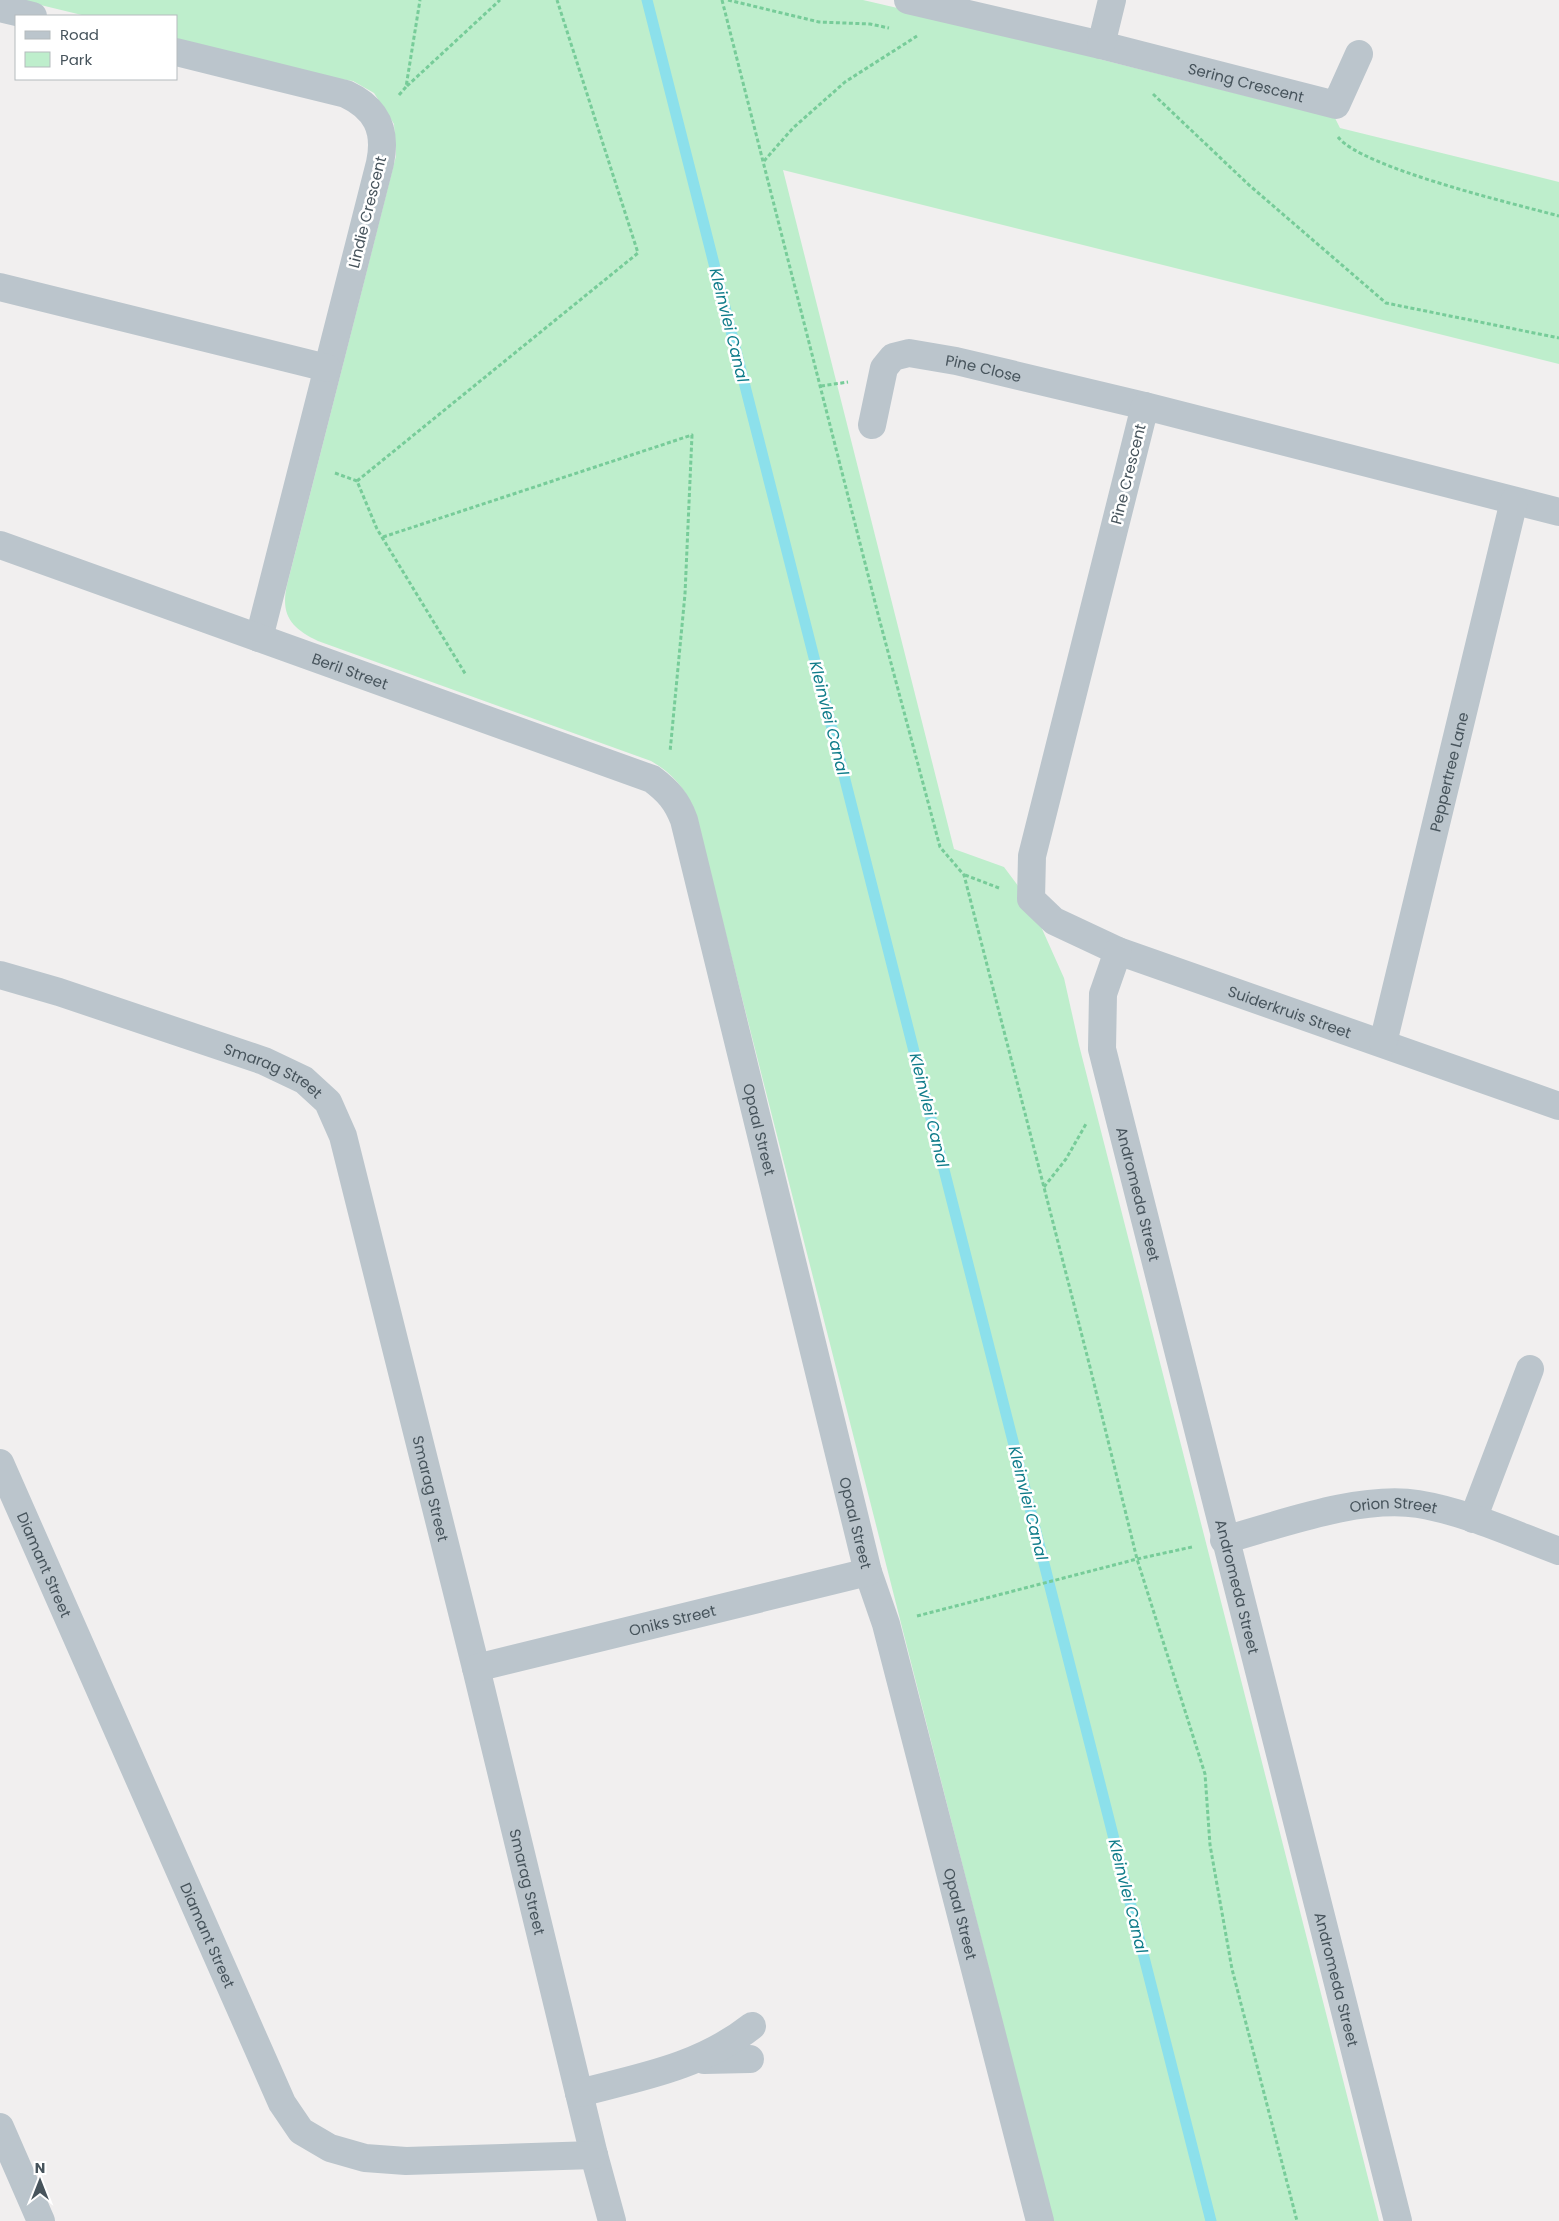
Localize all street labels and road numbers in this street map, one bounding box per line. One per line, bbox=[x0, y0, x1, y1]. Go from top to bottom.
street label: Sering Crescent bbox=[1186, 57, 1306, 107]
street label: Lindie Crescent bbox=[343, 154, 391, 270]
street label: Pine Close bbox=[944, 349, 1024, 387]
street label: Pine Crescent bbox=[1105, 421, 1151, 527]
street label: Beril Street bbox=[309, 647, 391, 694]
street label: Peppertree Lane bbox=[1424, 710, 1473, 834]
street label: Suiderkruis Street bbox=[1225, 980, 1355, 1043]
street label: Smarag Street bbox=[221, 1038, 327, 1103]
street label: Opaal Street bbox=[738, 1081, 781, 1177]
street label: Andromeda Street bbox=[1112, 1124, 1166, 1263]
street label: Smarag Street bbox=[408, 1433, 454, 1544]
street label: Opaal Street bbox=[835, 1475, 877, 1571]
street label: Orion Street bbox=[1348, 1492, 1439, 1518]
street label: Diamant Street bbox=[12, 1509, 77, 1621]
street label: Andromeda Street bbox=[1211, 1517, 1265, 1656]
street label: Oniks Street bbox=[627, 1599, 718, 1641]
street label: Smarag Street bbox=[505, 1827, 551, 1937]
street label: Opaal Street bbox=[939, 1866, 983, 1962]
street label: Diamant Street bbox=[176, 1879, 240, 1991]
street label: Andromeda Street bbox=[1310, 1910, 1364, 2049]

